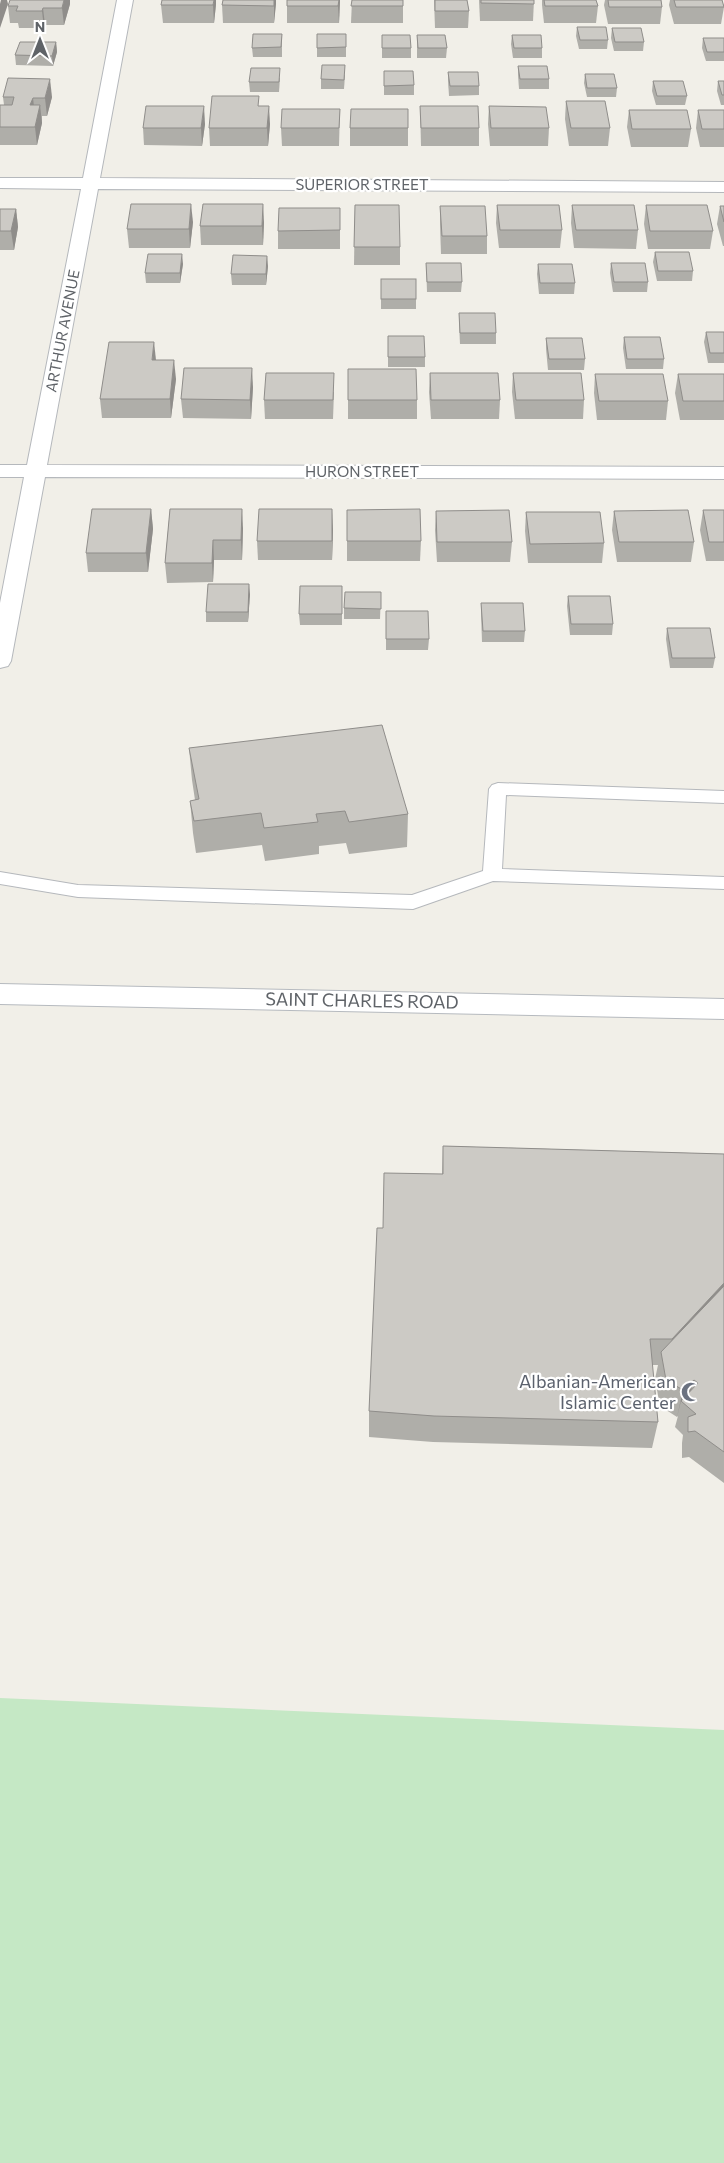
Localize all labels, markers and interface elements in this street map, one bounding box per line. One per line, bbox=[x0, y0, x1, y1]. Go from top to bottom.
north arrow bbox=[15, 15, 65, 65]
text: N bbox=[35, 18, 45, 35]
street label: SUPERIOR STREET bbox=[295, 175, 429, 193]
street label: ARTHUR AVENUE bbox=[41, 268, 83, 394]
street label: HURON STREET bbox=[305, 462, 419, 480]
street label: SAINT CHARLES ROAD bbox=[265, 987, 459, 1013]
place label: Albanian-American Islamic Center bbox=[519, 1370, 676, 1413]
mosque icon: Albanian-American Islamic Center bbox=[680, 1381, 702, 1403]

